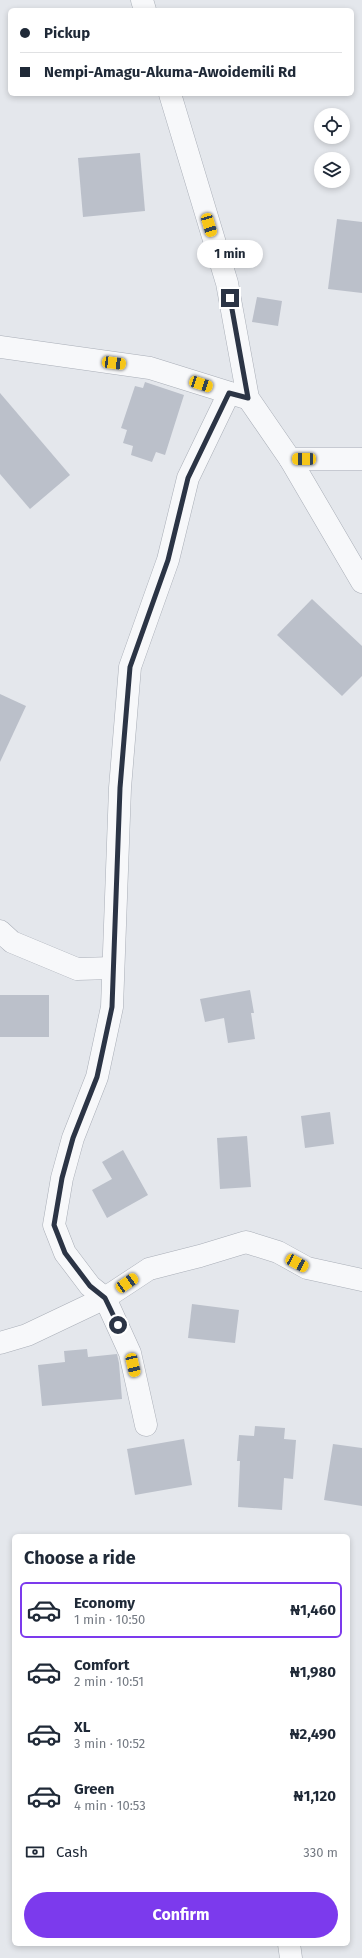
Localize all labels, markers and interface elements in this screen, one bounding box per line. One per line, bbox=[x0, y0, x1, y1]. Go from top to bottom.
text: Pickup bbox=[44, 24, 90, 42]
text: Nempi-Amagu-Akuma-Awoidemili Rd bbox=[44, 63, 296, 81]
map controls bbox=[314, 108, 350, 188]
button: locate bbox=[314, 108, 350, 144]
button: layers bbox=[314, 152, 350, 188]
car bbox=[200, 212, 218, 238]
callout: 1 min bbox=[197, 240, 263, 268]
text: 1 min bbox=[214, 246, 246, 261]
route end bbox=[221, 289, 239, 307]
car bbox=[101, 356, 127, 370]
car bbox=[188, 375, 214, 393]
car bbox=[292, 453, 316, 465]
car bbox=[284, 1252, 310, 1274]
car bbox=[114, 1271, 140, 1295]
route start bbox=[109, 1316, 127, 1334]
car bbox=[124, 1352, 142, 1378]
text: Choose a ride bbox=[24, 1547, 136, 1569]
icon: car bbox=[26, 1592, 62, 1628]
text: Economy bbox=[74, 1594, 135, 1612]
text: ₦1,460 bbox=[290, 1601, 336, 1619]
text: 1 min · 10:50 bbox=[74, 1612, 145, 1627]
icon: car bbox=[26, 1654, 62, 1690]
text: Comfort bbox=[74, 1656, 130, 1674]
text: ₦1,980 bbox=[290, 1663, 336, 1681]
text: 2 min · 10:51 bbox=[74, 1674, 144, 1689]
icon: car bbox=[26, 1716, 62, 1752]
text: XL bbox=[74, 1718, 90, 1736]
text: ₦2,490 bbox=[290, 1725, 336, 1743]
text: 3 min · 10:52 bbox=[74, 1736, 145, 1751]
icon: car bbox=[26, 1778, 62, 1814]
text: Green bbox=[74, 1780, 114, 1798]
text: ₦1,120 bbox=[294, 1787, 336, 1805]
text: 4 min · 10:53 bbox=[74, 1798, 146, 1813]
icon: cash bbox=[24, 1841, 46, 1863]
text: Cash bbox=[56, 1843, 88, 1861]
text: 330 m bbox=[303, 1845, 338, 1860]
button: Confirm bbox=[24, 1892, 338, 1938]

